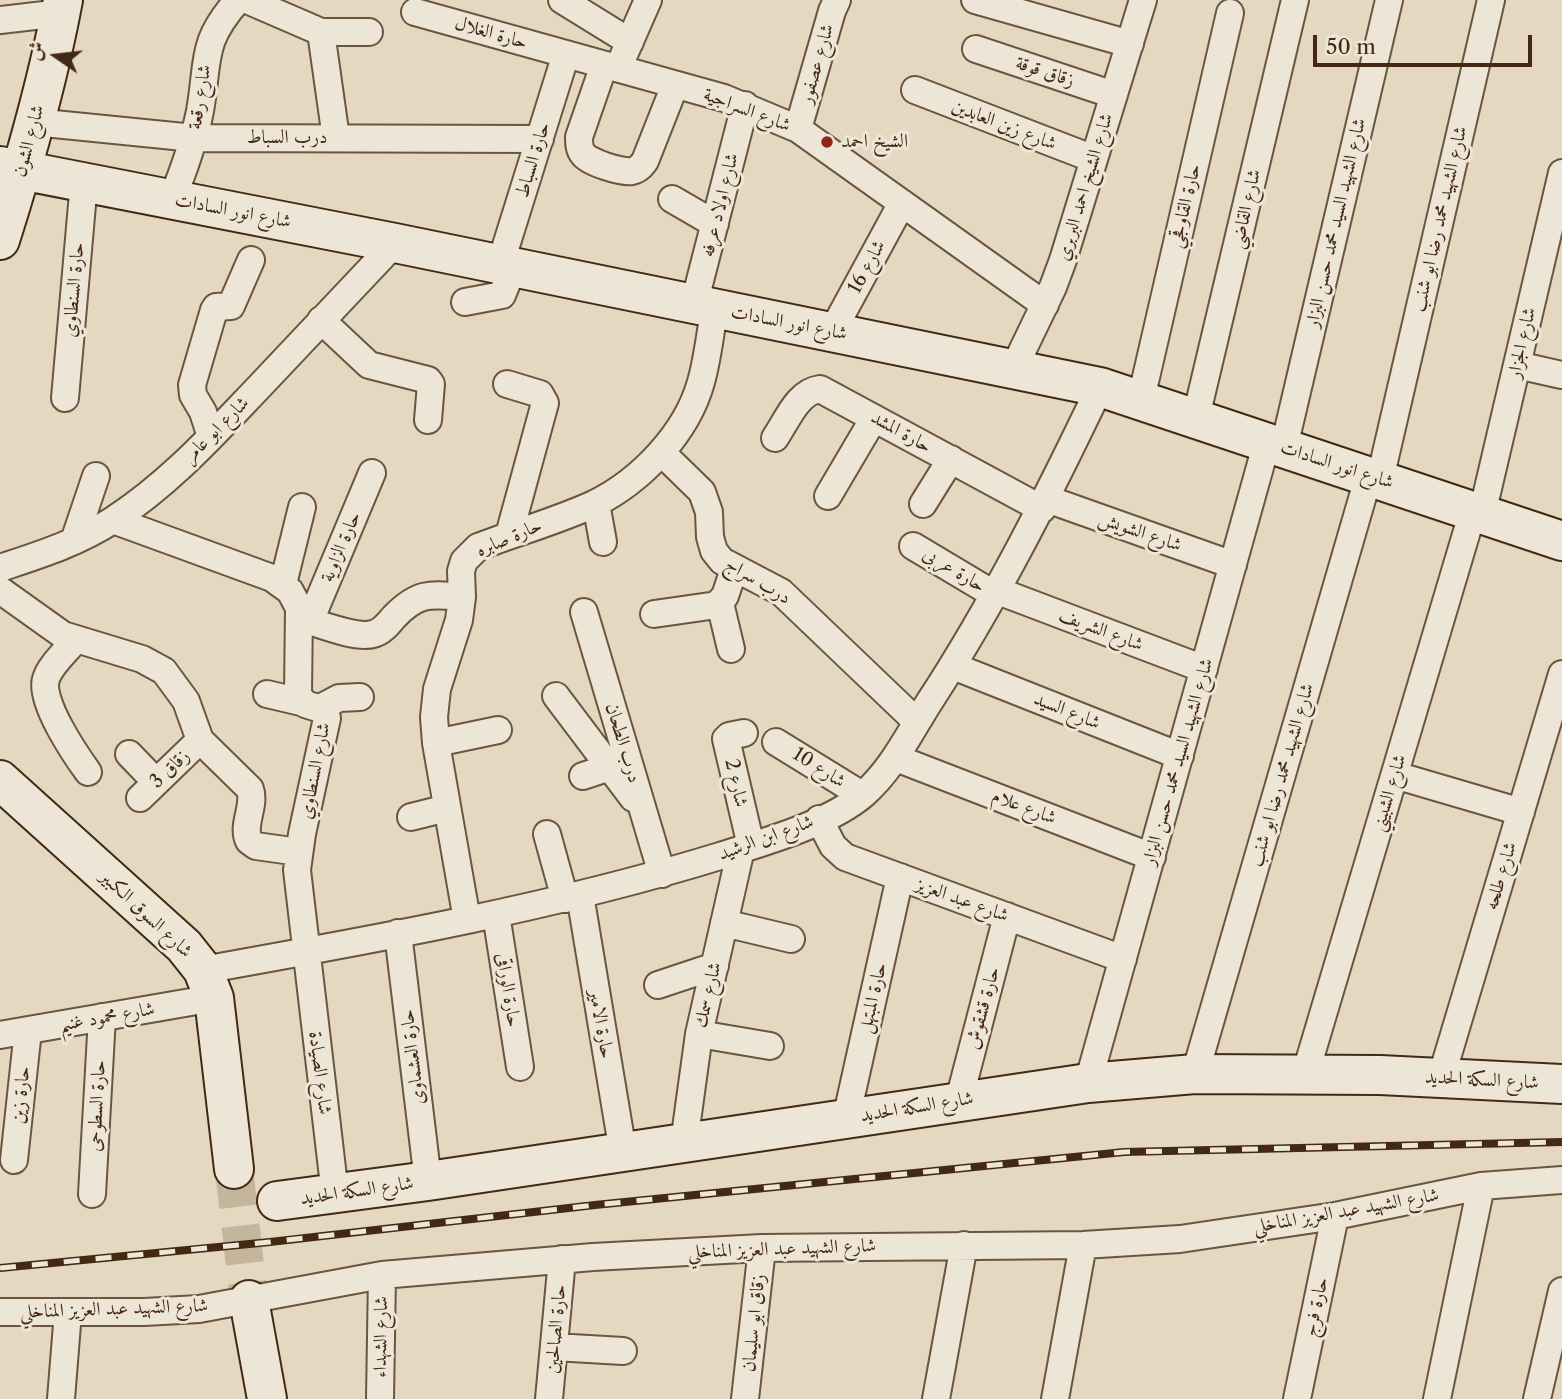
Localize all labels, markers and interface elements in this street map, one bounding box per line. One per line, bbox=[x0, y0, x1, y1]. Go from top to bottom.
street label: حارة الغلال bbox=[452, 12, 530, 54]
north arrow bbox=[21, 21, 91, 91]
street label: شارع عصفور bbox=[795, 21, 839, 107]
scale bar bbox=[1317, 21, 1536, 65]
text: 50 m bbox=[1326, 34, 1376, 59]
text: ش bbox=[22, 39, 49, 63]
street label: زقاق قوقة bbox=[1013, 52, 1077, 92]
street label: شارع رقعة bbox=[184, 63, 216, 131]
street label: شارع السراجية bbox=[700, 83, 794, 137]
street label: شارع زين العابدين bbox=[948, 95, 1060, 155]
street label: شارع الشون bbox=[8, 102, 50, 180]
street label: شارع الشيخ احمد البربري bbox=[1052, 110, 1118, 264]
street label: شارع الشهيد السيد محمد حسن البزار bbox=[1301, 116, 1371, 330]
street label: حارة السباط bbox=[511, 119, 555, 201]
street label: شارع الشهيد محمد رضا ابو شنب bbox=[1408, 124, 1472, 314]
street label: درب السباط bbox=[246, 127, 328, 149]
place label: الشيخ احمد bbox=[841, 131, 908, 153]
marker: الشيخ احمد bbox=[819, 134, 835, 150]
street label: شارع اولاد عرفه bbox=[696, 151, 744, 259]
street label: حارة القاوقجي bbox=[1164, 162, 1206, 250]
street label: شارع القاضي bbox=[1226, 167, 1266, 251]
street label: شارع انور السادات bbox=[173, 189, 293, 233]
street label: شارع 16 bbox=[844, 236, 890, 298]
street label: حارة السنطاوي bbox=[58, 242, 90, 338]
street label: شارع انور السادات bbox=[729, 301, 849, 345]
street label: شارع الجزار bbox=[1503, 305, 1541, 381]
street label: شارع ابو عامر bbox=[178, 392, 254, 468]
street label: حارة المشد bbox=[867, 406, 935, 458]
street label: شارع انور السادات bbox=[1277, 436, 1397, 494]
street label: شارع الشويش bbox=[1095, 507, 1185, 557]
street label: حارة الزاوية bbox=[316, 508, 366, 586]
street label: حارة صابره bbox=[473, 514, 545, 562]
street label: حارة عربى bbox=[918, 542, 990, 598]
street label: درب سراج bbox=[721, 553, 795, 609]
street label: شارع الشريف bbox=[1056, 604, 1146, 656]
street label: شارع الشهيد السيد محمد حسن البزار bbox=[1137, 656, 1219, 868]
street label: شارع الشهيد محمد رضا ابو شنب bbox=[1245, 681, 1319, 869]
street label: شارع السيد bbox=[1030, 687, 1104, 735]
street label: درب الطحان bbox=[600, 700, 646, 786]
street label: شارع السنطاوي bbox=[294, 721, 336, 821]
street label: شارع 10 bbox=[788, 743, 850, 793]
street label: زقاق 3 bbox=[145, 745, 195, 793]
street label: شارع الشبيني bbox=[1366, 752, 1412, 834]
street label: شارع 2 bbox=[719, 757, 753, 809]
street label: شارع علام bbox=[989, 784, 1059, 830]
street label: شارع ابن الرشيد bbox=[715, 810, 817, 866]
street label: شارع طلحه bbox=[1480, 839, 1522, 913]
street label: شارع السوق الكبير bbox=[95, 865, 197, 963]
street label: شارع عبد العزيز bbox=[912, 873, 1012, 927]
street label: حارة الوراقى bbox=[491, 951, 525, 1029]
street label: شارع سمك bbox=[689, 960, 727, 1030]
street label: حارة المبتهل bbox=[854, 960, 892, 1036]
street label: حارة قشقوش bbox=[961, 964, 1005, 1052]
street label: حارة الامير bbox=[584, 988, 618, 1060]
street label: شارع محمود غنيم bbox=[58, 997, 156, 1037]
street label: حارة العشماوى bbox=[396, 1008, 430, 1106]
street label: شارع الصيادة bbox=[304, 1030, 336, 1116]
street label: حارة السطوحى bbox=[83, 1060, 111, 1152]
street label: حارة زين bbox=[7, 1065, 35, 1125]
street label: شارع السكة الحديد bbox=[1425, 1066, 1539, 1094]
street label: شارع السكة الحديد bbox=[859, 1087, 975, 1127]
street label: شارع السكة الحديد bbox=[299, 1172, 415, 1210]
street label: شارع الشهيد عبد العزيز المناخلي bbox=[1251, 1183, 1441, 1239]
street label: شارع الشهيد عبد العزيز المناخلي bbox=[687, 1234, 877, 1264]
street label: زقاق ابو سليمان bbox=[738, 1273, 770, 1373]
street label: حارة فرج bbox=[1299, 1275, 1333, 1339]
street label: حارة الصالحين bbox=[541, 1284, 571, 1374]
street label: شارع الشهيد عبد العزيز المناخلي bbox=[19, 1294, 209, 1324]
street label: شارع الشهداء bbox=[369, 1296, 393, 1378]

